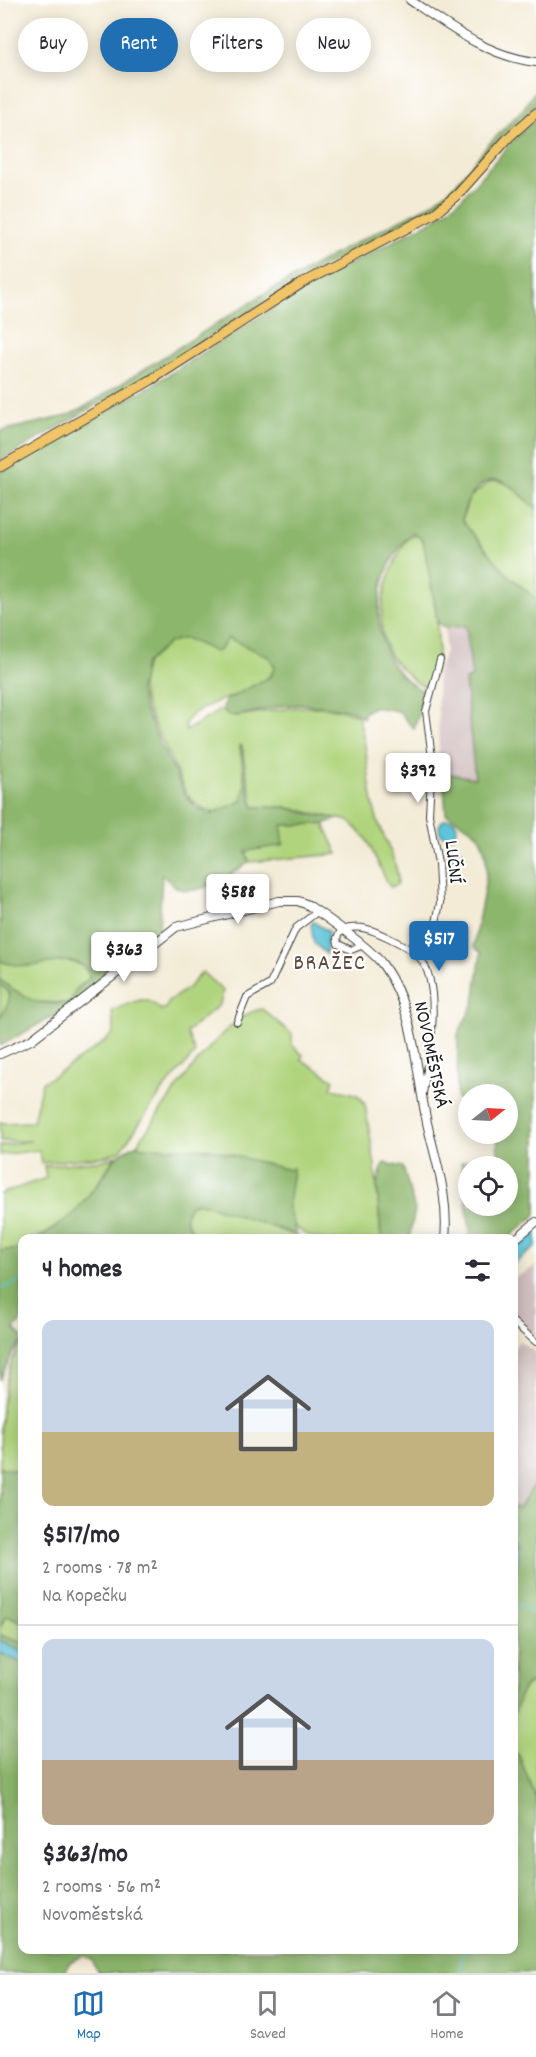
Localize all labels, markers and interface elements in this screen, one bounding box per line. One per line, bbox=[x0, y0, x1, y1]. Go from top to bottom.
chip: Buy bbox=[18, 18, 88, 72]
chip: Rent bbox=[100, 18, 178, 72]
chip: Filters bbox=[190, 18, 284, 72]
chip: New bbox=[296, 18, 371, 72]
pin: $392 bbox=[382, 753, 454, 804]
text: $392 bbox=[400, 758, 436, 786]
street label: LUČNÍ bbox=[435, 839, 469, 886]
pin: $588 bbox=[202, 874, 274, 925]
text: $588 bbox=[220, 879, 256, 907]
pin: $517 bbox=[403, 921, 475, 972]
text: $517 bbox=[423, 926, 455, 954]
pin: $363 bbox=[88, 932, 160, 983]
text: $363 bbox=[105, 937, 143, 965]
district label: BRAŽEC bbox=[294, 949, 366, 980]
street label: NOVOMĚSTSKÁ bbox=[405, 999, 455, 1111]
north arrow bbox=[458, 1084, 518, 1144]
map controls bbox=[458, 1084, 518, 1216]
button: locate bbox=[458, 1156, 518, 1216]
text: 4 homes bbox=[42, 1252, 122, 1289]
icon: filters bbox=[461, 1254, 494, 1287]
icon: home bbox=[214, 1359, 322, 1467]
text: $517/mo bbox=[42, 1518, 120, 1555]
text: 2 rooms · 78 m² bbox=[42, 1555, 158, 1583]
text: Na Kopečku bbox=[42, 1583, 127, 1611]
icon: home bbox=[214, 1678, 322, 1786]
text: $363/mo bbox=[42, 1837, 128, 1874]
text: 2 rooms · 56 m² bbox=[42, 1874, 161, 1902]
text: Novoměstská bbox=[42, 1902, 143, 1930]
tab: Map bbox=[72, 1987, 105, 2046]
tab: Saved bbox=[250, 1987, 286, 2046]
tab: Home bbox=[430, 1987, 464, 2046]

